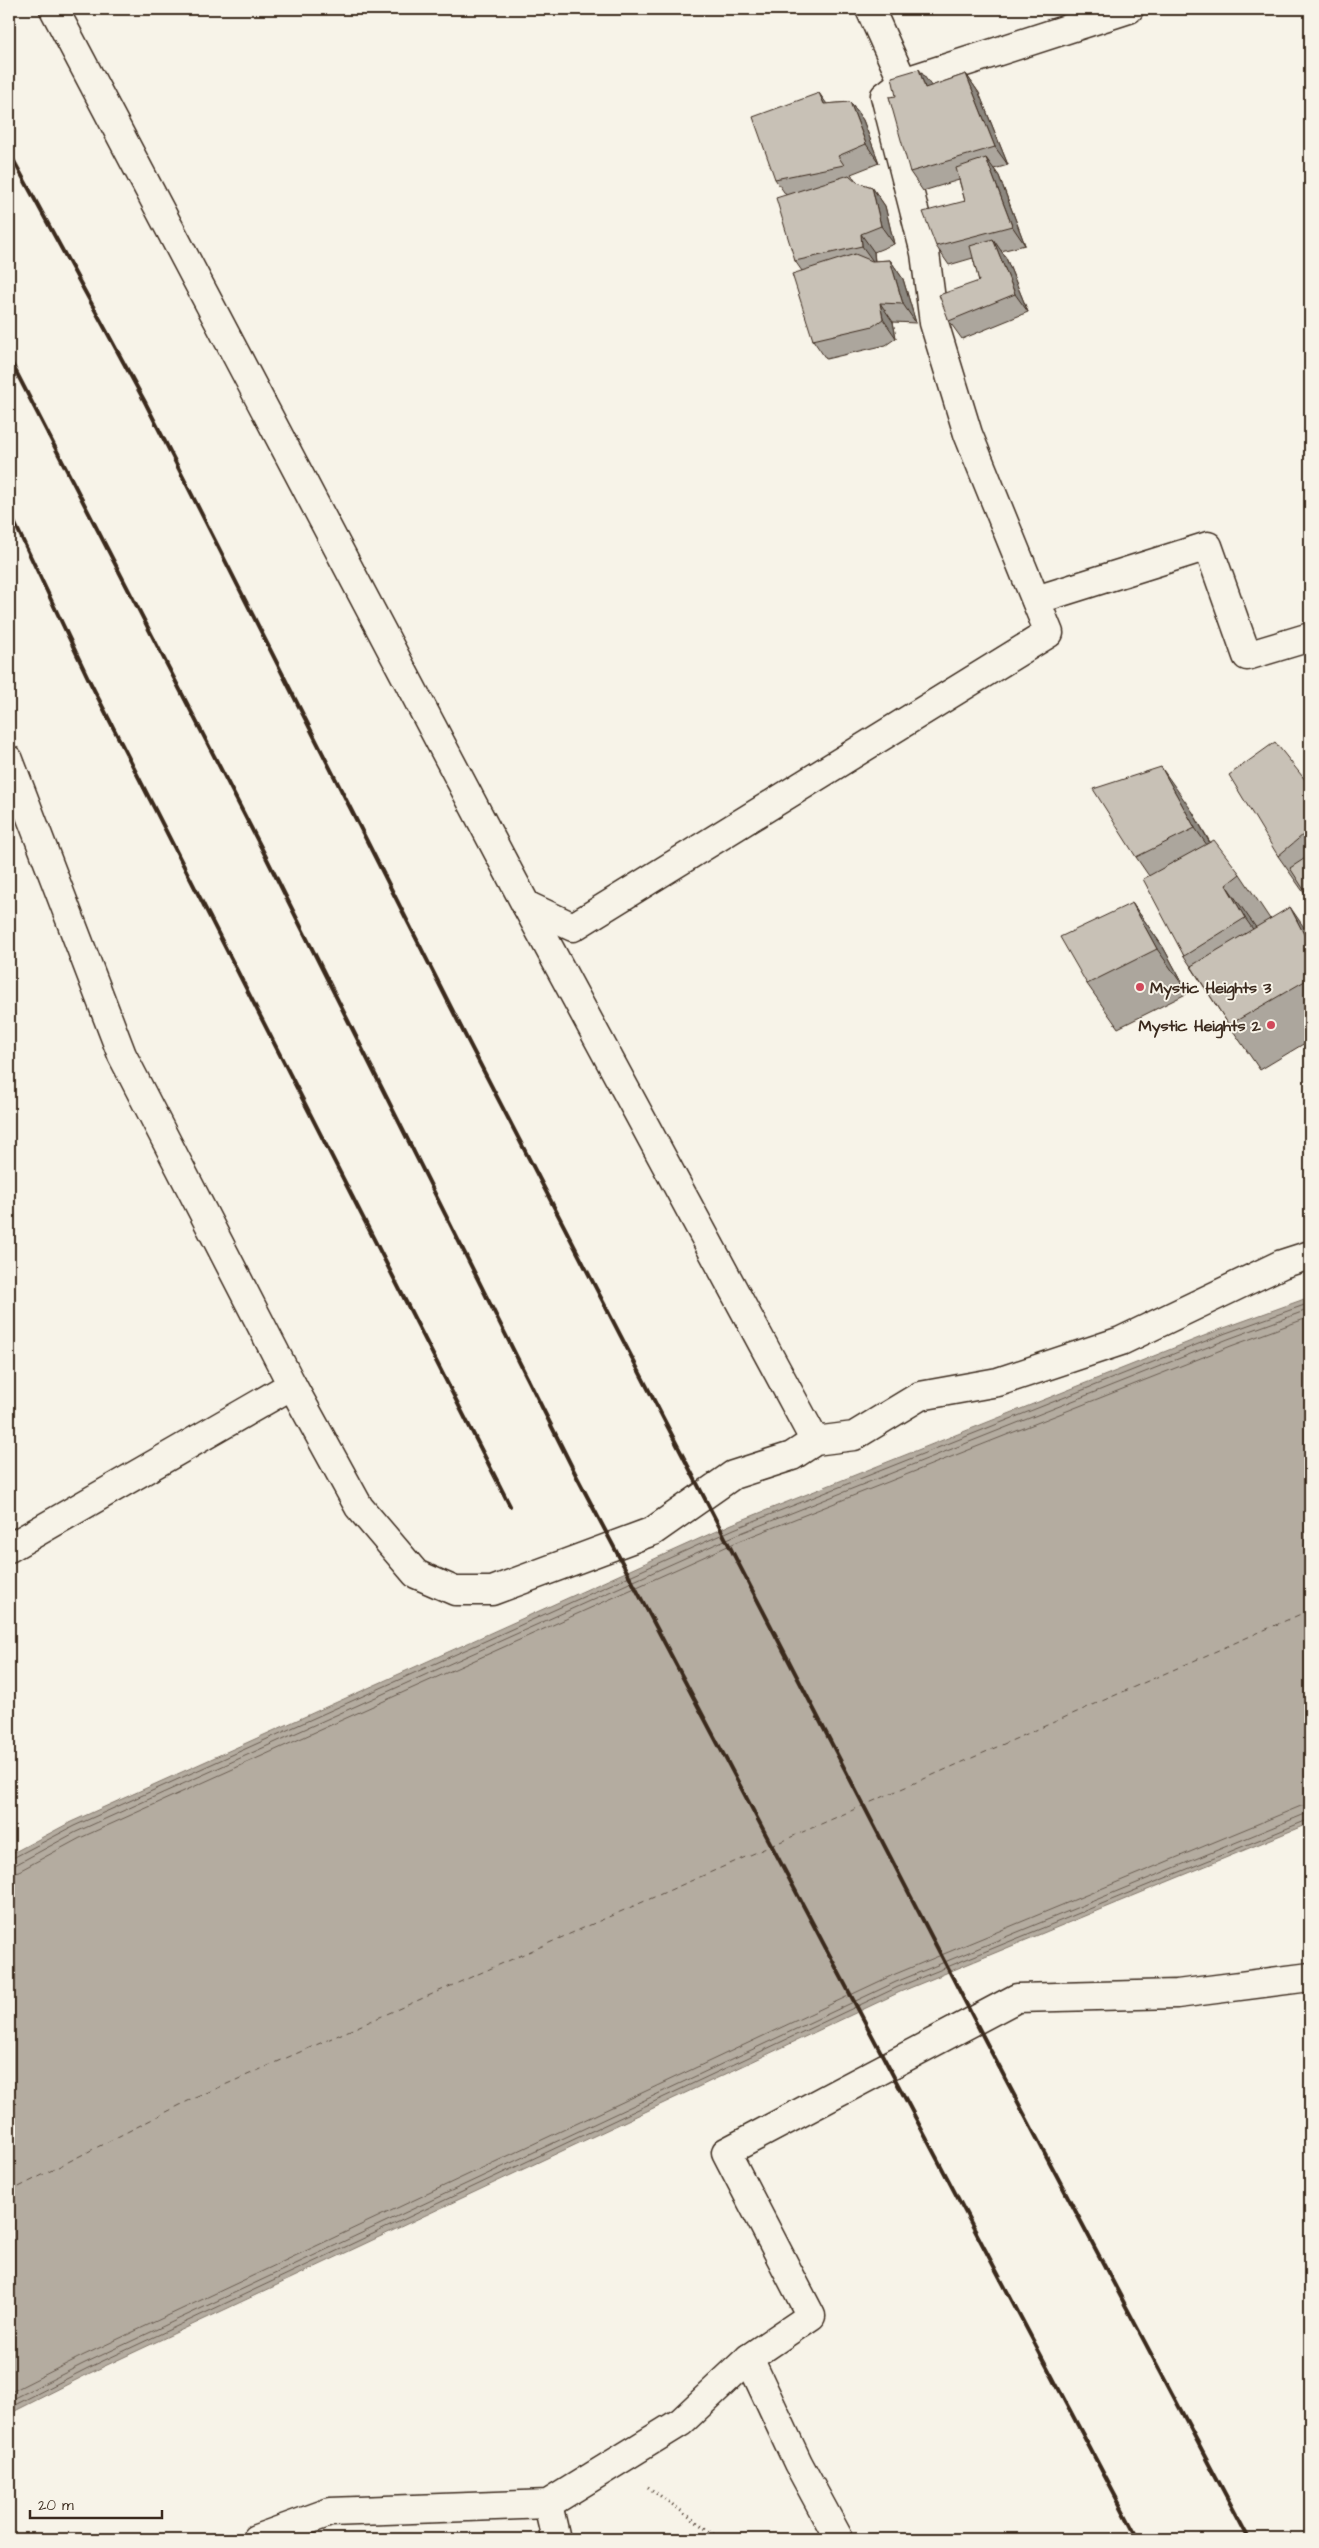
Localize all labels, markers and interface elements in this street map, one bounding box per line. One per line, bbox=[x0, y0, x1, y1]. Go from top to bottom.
place label: Mystic Heights 3 bbox=[1150, 977, 1272, 1001]
marker: Mystic Heights 3 bbox=[1134, 981, 1146, 993]
place label: Mystic Heights 2 bbox=[1139, 1015, 1262, 1039]
marker: Mystic Heights 2 bbox=[1265, 1019, 1277, 1031]
scale bar bbox=[30, 2488, 162, 2520]
text: 20 m bbox=[38, 2495, 74, 2516]

